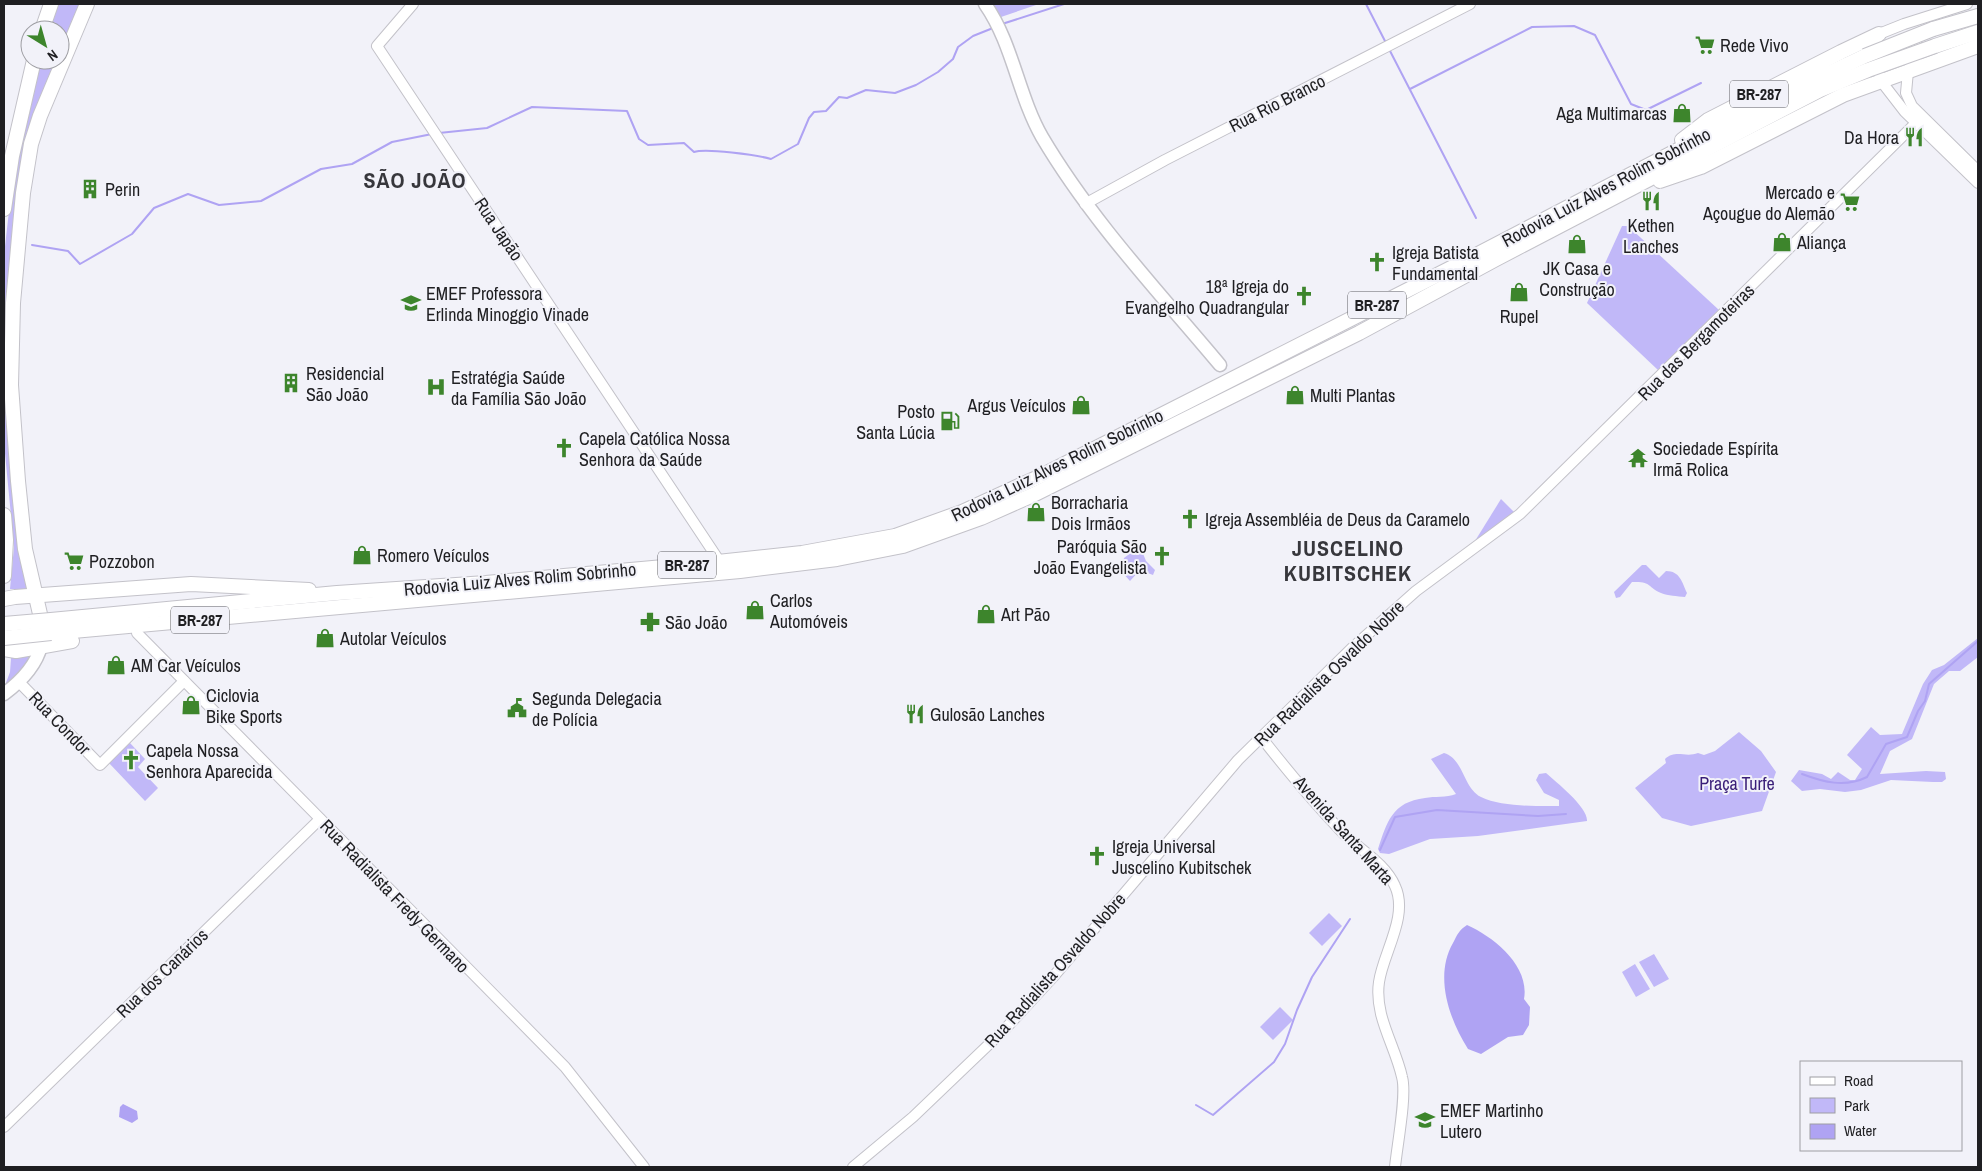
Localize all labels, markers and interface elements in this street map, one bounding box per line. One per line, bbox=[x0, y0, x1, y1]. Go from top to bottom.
north arrow bbox=[20, 20, 70, 70]
place label: Rede Vivo bbox=[1720, 33, 1789, 58]
supermarket icon: Rede Vivo bbox=[1694, 34, 1716, 56]
text: N bbox=[44, 46, 62, 65]
street label: Rua Rio Branco bbox=[1225, 68, 1329, 138]
road number: BR-287 bbox=[1730, 80, 1788, 108]
place label: Aga Multimarcas bbox=[1555, 101, 1667, 126]
shop icon: Aga Multimarcas bbox=[1671, 102, 1693, 124]
street label: Rodovia Luiz Alves Rolim Sobrinho bbox=[1497, 121, 1715, 253]
place label: Da Hora bbox=[1844, 125, 1899, 150]
restaurant icon: Da Hora bbox=[1903, 126, 1925, 148]
district label: SÃO JOÃO bbox=[363, 165, 467, 195]
place label: Perin bbox=[105, 177, 140, 202]
building icon: Perin bbox=[79, 178, 101, 200]
place label: Mercado e Açougue do Alemão bbox=[1702, 180, 1835, 226]
restaurant icon: Kethen Lanches bbox=[1640, 190, 1662, 212]
supermarket icon: Mercado e Açougue do Alemão bbox=[1839, 191, 1861, 213]
street label: Rua Japão bbox=[469, 192, 529, 266]
place label: Kethen Lanches bbox=[1623, 213, 1679, 259]
place label: Aliança bbox=[1796, 230, 1846, 255]
shop icon: Aliança bbox=[1771, 231, 1793, 253]
shop icon: JK Casa e Construção bbox=[1566, 233, 1588, 255]
place label: Igreja Batista Fundamental bbox=[1392, 240, 1479, 286]
church icon: Igreja Batista Fundamental bbox=[1366, 251, 1388, 273]
place label: JK Casa e Construção bbox=[1539, 256, 1615, 302]
place label: 18ª Igreja do Evangelho Quadrangular bbox=[1125, 274, 1289, 320]
street label: Rua das Bergamoteiras bbox=[1632, 278, 1760, 406]
place label: EMEF Professora Erlinda Minoggio Vinade bbox=[426, 281, 589, 327]
shop icon: Rupel bbox=[1508, 281, 1530, 303]
church icon: 18ª Igreja do Evangelho Quadrangular bbox=[1293, 285, 1315, 307]
school or university icon: EMEF Professora Erlinda Minoggio Vinade bbox=[400, 292, 422, 314]
road number: BR-287 bbox=[1348, 292, 1406, 318]
place label: Rupel bbox=[1500, 304, 1538, 329]
place label: Residencial São João bbox=[306, 361, 384, 407]
place label: Estratégia Saúde da Família São João bbox=[451, 365, 587, 411]
building icon: Residencial São João bbox=[280, 372, 302, 394]
hospital icon: Estratégia Saúde da Família São João bbox=[425, 376, 447, 398]
place label: Multi Plantas bbox=[1310, 383, 1395, 408]
shop icon: Multi Plantas bbox=[1284, 384, 1306, 406]
place label: Argus Veículos bbox=[967, 393, 1066, 418]
shop icon: Argus Veículos bbox=[1070, 394, 1092, 416]
place label: Posto Santa Lúcia bbox=[856, 399, 935, 445]
street label: Rodovia Luiz Alves Rolim Sobrinho bbox=[947, 403, 1167, 527]
fuel station icon: Posto Santa Lúcia bbox=[939, 410, 961, 432]
place label: Capela Católica Nossa Senhora da Saúde bbox=[579, 426, 730, 472]
place label: Sociedade Espírita Irmã Rolica bbox=[1653, 436, 1779, 482]
church icon: Capela Católica Nossa Senhora da Saúde bbox=[553, 437, 575, 459]
temple icon: Sociedade Espírita Irmã Rolica bbox=[1627, 447, 1649, 469]
place label: Borracharia Dois Irmãos bbox=[1051, 490, 1131, 536]
shop icon: Borracharia Dois Irmãos bbox=[1025, 501, 1047, 523]
place label: Igreja Assembléia de Deus da Caramelo bbox=[1205, 507, 1470, 532]
church icon: Igreja Assembléia de Deus da Caramelo bbox=[1179, 508, 1201, 530]
district label: JUSCELINO KUBITSCHEK bbox=[1284, 533, 1412, 588]
place label: Paróquia São João Evangelista bbox=[1034, 534, 1147, 580]
place label: Romero Veículos bbox=[377, 543, 489, 568]
shop icon: Romero Veículos bbox=[351, 544, 373, 566]
church icon: Paróquia São João Evangelista bbox=[1151, 545, 1173, 567]
place label: Pozzobon bbox=[89, 549, 155, 574]
supermarket icon: Pozzobon bbox=[63, 550, 85, 572]
road number: BR-287 bbox=[658, 552, 716, 578]
street label: Rodovia Luiz Alves Rolim Sobrinho bbox=[403, 556, 637, 602]
place label: Carlos Automóveis bbox=[769, 588, 848, 634]
street label: Rua Radialista Osvaldo Nobre bbox=[1248, 594, 1410, 752]
shop icon: Carlos Automóveis bbox=[744, 599, 766, 621]
place label: Art Pão bbox=[1000, 602, 1050, 627]
shop icon: Art Pão bbox=[975, 603, 997, 625]
road number: BR-287 bbox=[171, 606, 229, 634]
place label: São João bbox=[665, 610, 727, 635]
pharmacy icon: São João bbox=[639, 611, 661, 633]
place label: Autolar Veículos bbox=[339, 626, 447, 651]
shop icon: Autolar Veículos bbox=[314, 627, 336, 649]
place label: AM Car Veículos bbox=[130, 653, 241, 678]
shop icon: AM Car Veículos bbox=[105, 654, 127, 676]
place label: Ciclovia Bike Sports bbox=[206, 683, 282, 729]
street label: Rua Condor bbox=[23, 686, 97, 760]
place label: Segunda Delegacia de Polícia bbox=[532, 686, 662, 732]
shop icon: Ciclovia Bike Sports bbox=[180, 694, 202, 716]
public building icon: Segunda Delegacia de Polícia bbox=[506, 697, 528, 719]
place label: Gulosão Lanches bbox=[930, 702, 1045, 727]
restaurant icon: Gulosão Lanches bbox=[904, 703, 926, 725]
place label: Capela Nossa Senhora Aparecida bbox=[146, 738, 272, 784]
church icon: Capela Nossa Senhora Aparecida bbox=[120, 749, 142, 771]
street label: Avenida Santa Marta bbox=[1288, 769, 1400, 890]
park label: Praça Turfe bbox=[1699, 771, 1775, 796]
street label: Rua Radialista Fredy Germano bbox=[315, 814, 475, 978]
place label: Igreja Universal Juscelino Kubitschek bbox=[1112, 834, 1252, 880]
church icon: Igreja Universal Juscelino Kubitschek bbox=[1086, 845, 1108, 867]
street label: Rua Radialista Osvaldo Nobre bbox=[979, 887, 1131, 1053]
street label: Rua dos Canários bbox=[111, 923, 213, 1023]
legend bbox=[1800, 1061, 1962, 1151]
text: Road bbox=[1844, 1070, 1873, 1091]
text: Park bbox=[1844, 1095, 1870, 1116]
place label: EMEF Martinho Lutero bbox=[1440, 1098, 1543, 1144]
school or university icon: EMEF Martinho Lutero bbox=[1414, 1109, 1436, 1131]
text: Water bbox=[1844, 1120, 1876, 1141]

